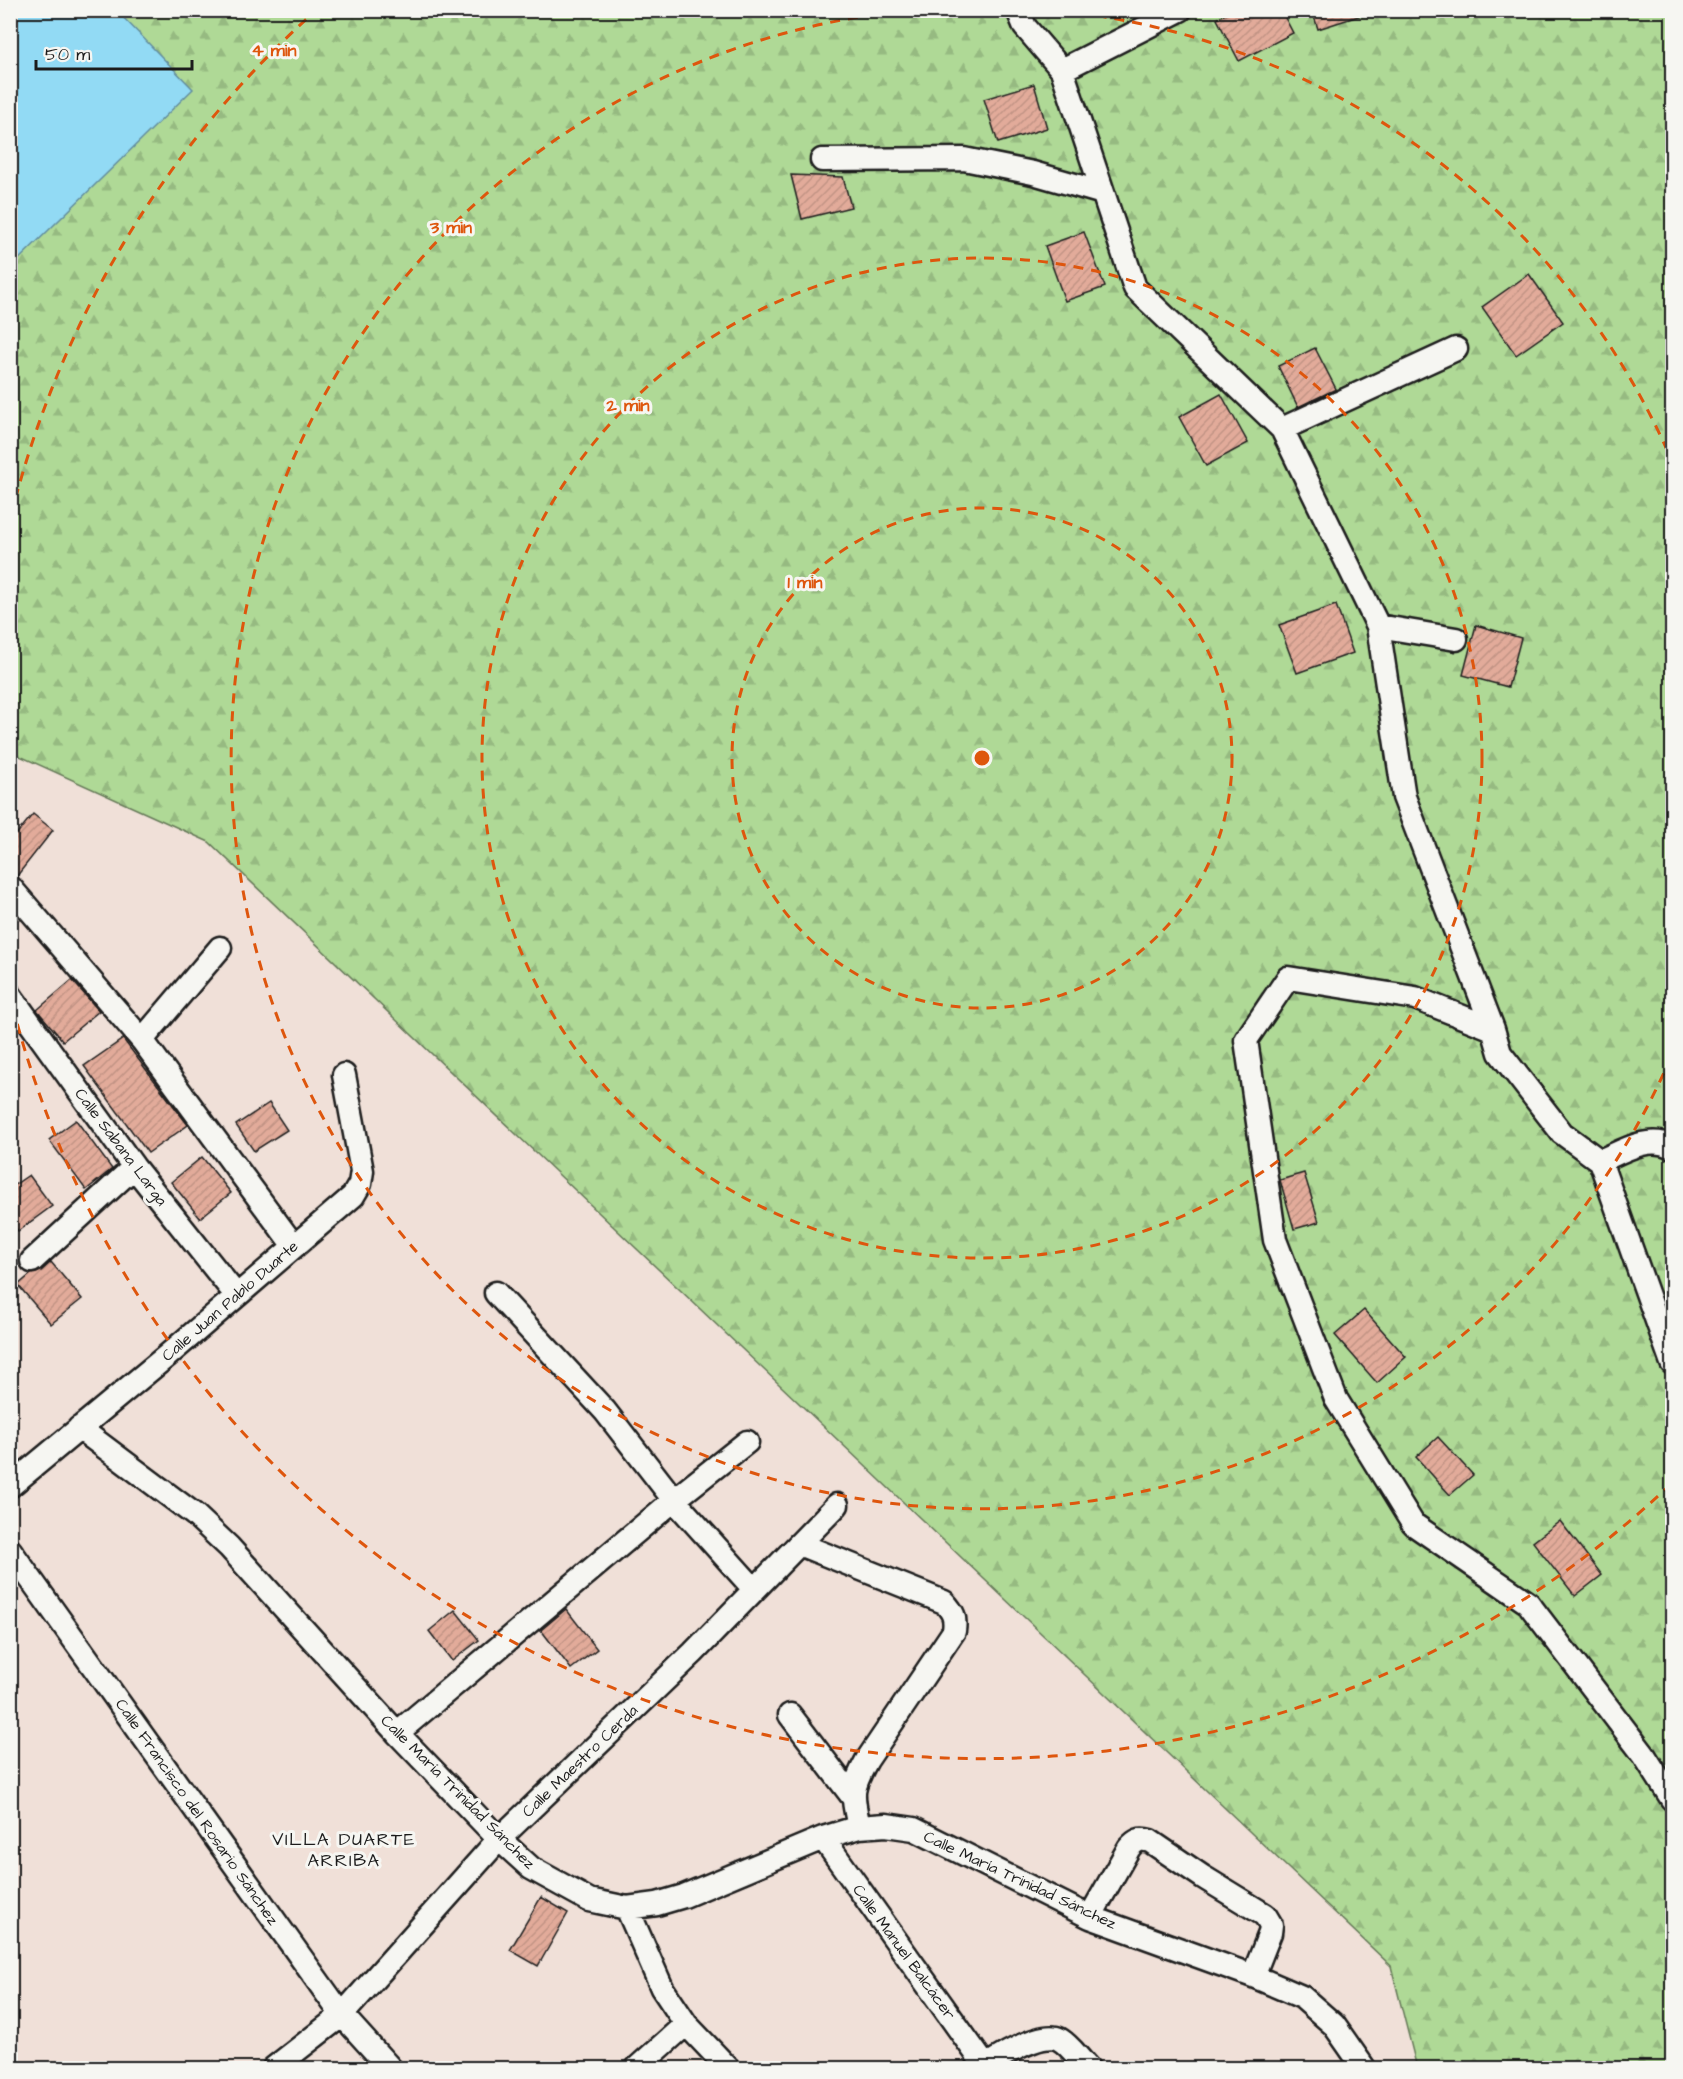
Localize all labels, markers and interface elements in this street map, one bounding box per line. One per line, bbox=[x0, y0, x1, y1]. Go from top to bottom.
scale bar bbox=[36, 33, 192, 71]
text: 4 min bbox=[251, 38, 297, 63]
text: 50 m bbox=[45, 42, 90, 67]
text: 3 min bbox=[429, 215, 472, 240]
text: 2 min bbox=[605, 393, 650, 418]
text: 1 min bbox=[787, 570, 823, 595]
centre of rings bbox=[972, 748, 992, 768]
street label: Calle Sabana Larga bbox=[69, 1084, 173, 1211]
street label: Calle Juan Pablo Duarte bbox=[157, 1235, 303, 1367]
street label: Calle Francisco del Rosario Sánchez bbox=[110, 1694, 284, 1930]
street label: Calle Maestro Cerda bbox=[517, 1700, 643, 1822]
street label: Calle María Trinidad Sánchez bbox=[376, 1710, 540, 1874]
street label: Calle María Trinidad Sánchez bbox=[920, 1826, 1120, 1934]
district label: VILLA DUARTE ARRIBA bbox=[272, 1827, 416, 1873]
street label: Calle Manuel Balcácer bbox=[847, 1880, 961, 2024]

